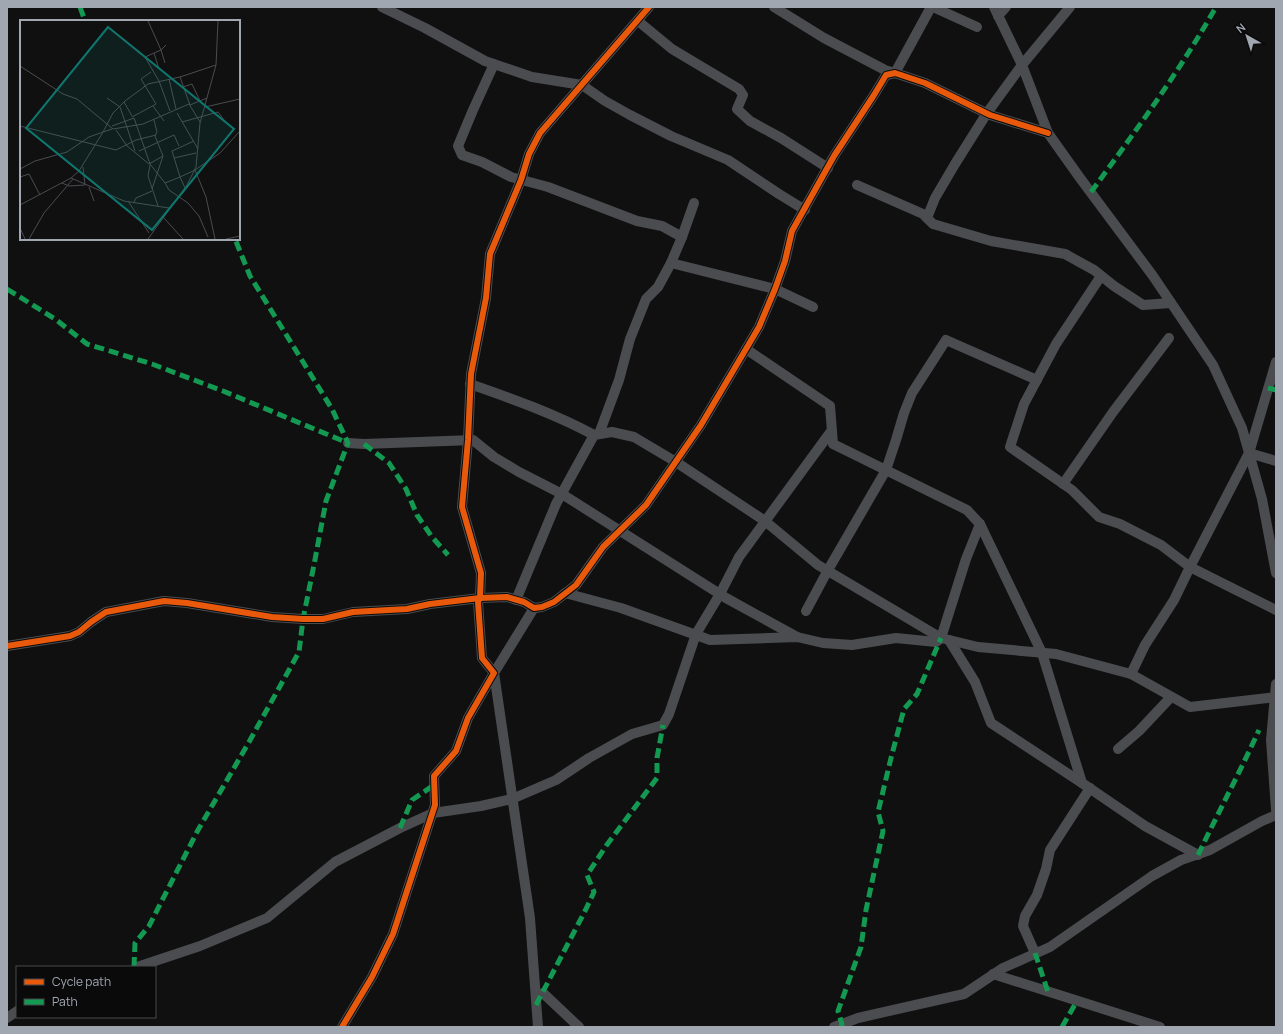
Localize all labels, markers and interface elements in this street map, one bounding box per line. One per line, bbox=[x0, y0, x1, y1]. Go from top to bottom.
north arrow bbox=[1227, 16, 1267, 56]
text: N bbox=[1233, 19, 1248, 36]
inset map bbox=[20, 20, 240, 240]
legend bbox=[16, 966, 156, 1018]
text: Cycle path bbox=[52, 973, 111, 990]
text: Path bbox=[52, 993, 78, 1010]

